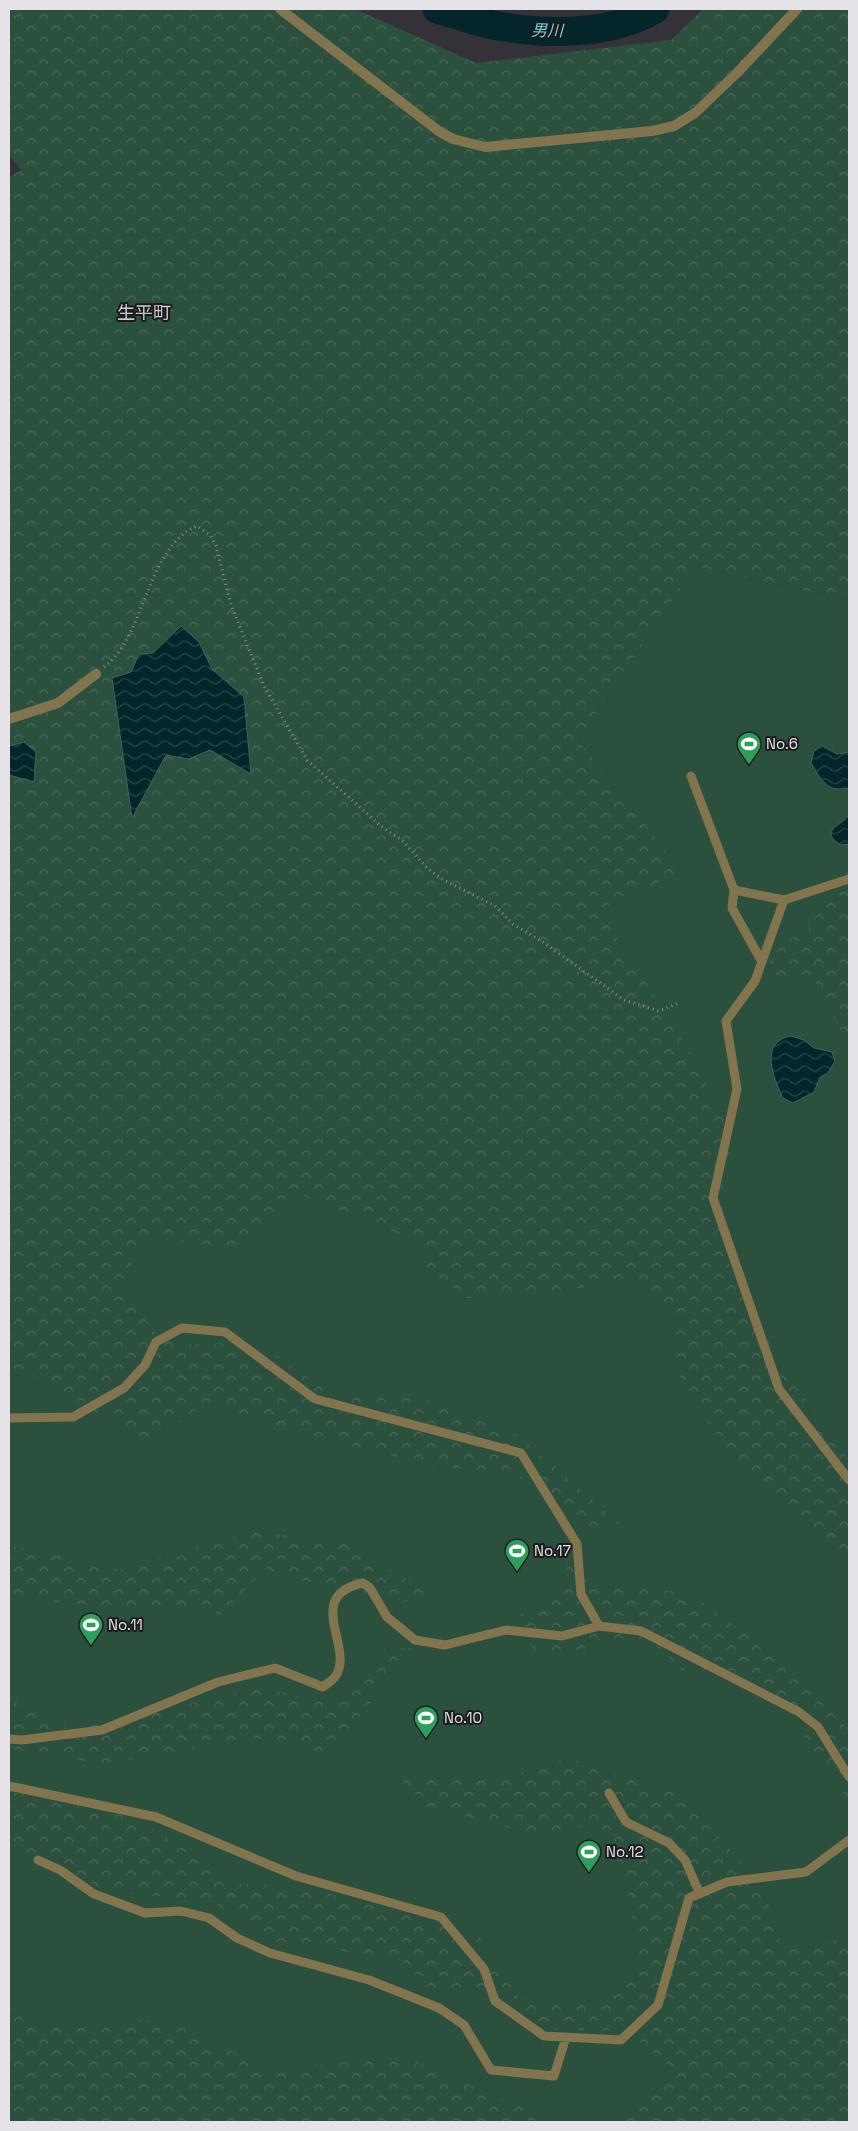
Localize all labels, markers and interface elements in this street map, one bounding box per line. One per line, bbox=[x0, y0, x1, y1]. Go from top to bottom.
water label: 男川 bbox=[531, 20, 565, 41]
district label: 生平町 bbox=[117, 301, 171, 324]
sports icon: No.6 bbox=[736, 731, 762, 765]
place label: No.6 bbox=[766, 734, 798, 753]
sports icon: No.17 bbox=[504, 1538, 530, 1572]
place label: No.17 bbox=[534, 1541, 571, 1560]
sports icon: No.11 bbox=[78, 1612, 104, 1646]
place label: No.11 bbox=[108, 1615, 143, 1634]
sports icon: No.10 bbox=[413, 1705, 439, 1739]
place label: No.10 bbox=[444, 1708, 482, 1727]
sports icon: No.12 bbox=[576, 1839, 602, 1873]
place label: No.12 bbox=[606, 1842, 644, 1861]

